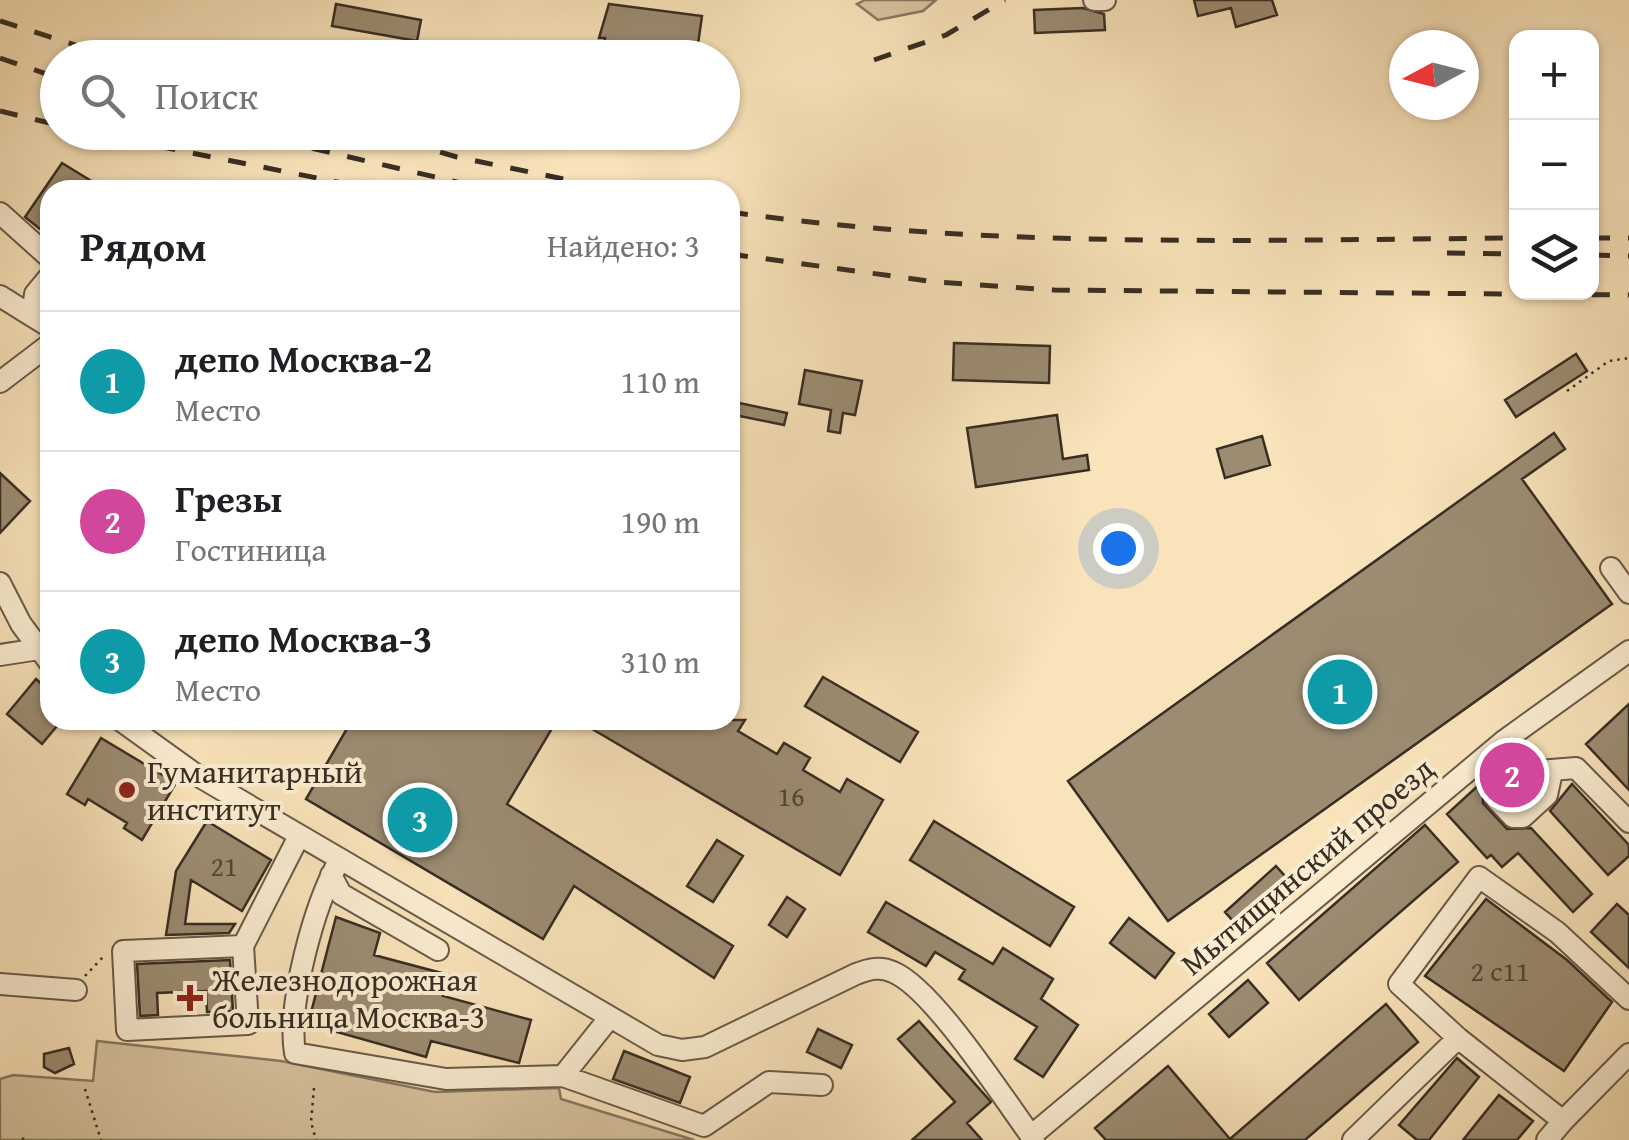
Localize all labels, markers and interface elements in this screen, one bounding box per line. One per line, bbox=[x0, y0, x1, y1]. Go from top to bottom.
north arrow bbox=[1389, 30, 1479, 120]
map controls bbox=[1509, 30, 1599, 300]
button: + bbox=[1509, 30, 1599, 120]
search box bbox=[40, 40, 740, 150]
text: Поиск bbox=[155, 67, 258, 123]
icon: search bbox=[75, 68, 130, 123]
button: − bbox=[1509, 120, 1599, 210]
button: layers bbox=[1509, 210, 1599, 300]
text: Рядом bbox=[80, 215, 207, 276]
text: Найдено: 3 bbox=[547, 222, 700, 269]
text: депо Москва-2 bbox=[175, 330, 432, 386]
text: 1 bbox=[104, 358, 121, 405]
text: 110 m bbox=[621, 358, 700, 405]
text: Место bbox=[175, 386, 261, 433]
text: Грезы bbox=[175, 470, 282, 526]
text: 2 bbox=[104, 498, 121, 545]
text: 190 m bbox=[621, 498, 700, 545]
your location bbox=[1093, 523, 1144, 574]
text: Гостиница bbox=[175, 526, 327, 573]
text: депо Москва-3 bbox=[175, 610, 432, 666]
text: 3 bbox=[104, 638, 121, 685]
text: 310 m bbox=[621, 638, 700, 685]
pin: 1 bbox=[1308, 654, 1372, 730]
text: Место bbox=[175, 666, 261, 713]
pin: 2 bbox=[1480, 738, 1544, 812]
street label: Мытищинский проезд bbox=[1170, 745, 1444, 986]
place label: Гуманитарный институт bbox=[147, 748, 362, 832]
house number: 16 bbox=[778, 775, 804, 816]
marker: Гуманитарный институт bbox=[116, 779, 138, 801]
pin: 3 bbox=[388, 782, 452, 858]
house number: 21 bbox=[211, 845, 237, 886]
house number: 2 с11 bbox=[1470, 950, 1530, 991]
place label: Железнодорожная больница Москва-3 bbox=[211, 956, 485, 1040]
marker: Железнодорожная больница Москва-3 bbox=[177, 985, 203, 1011]

